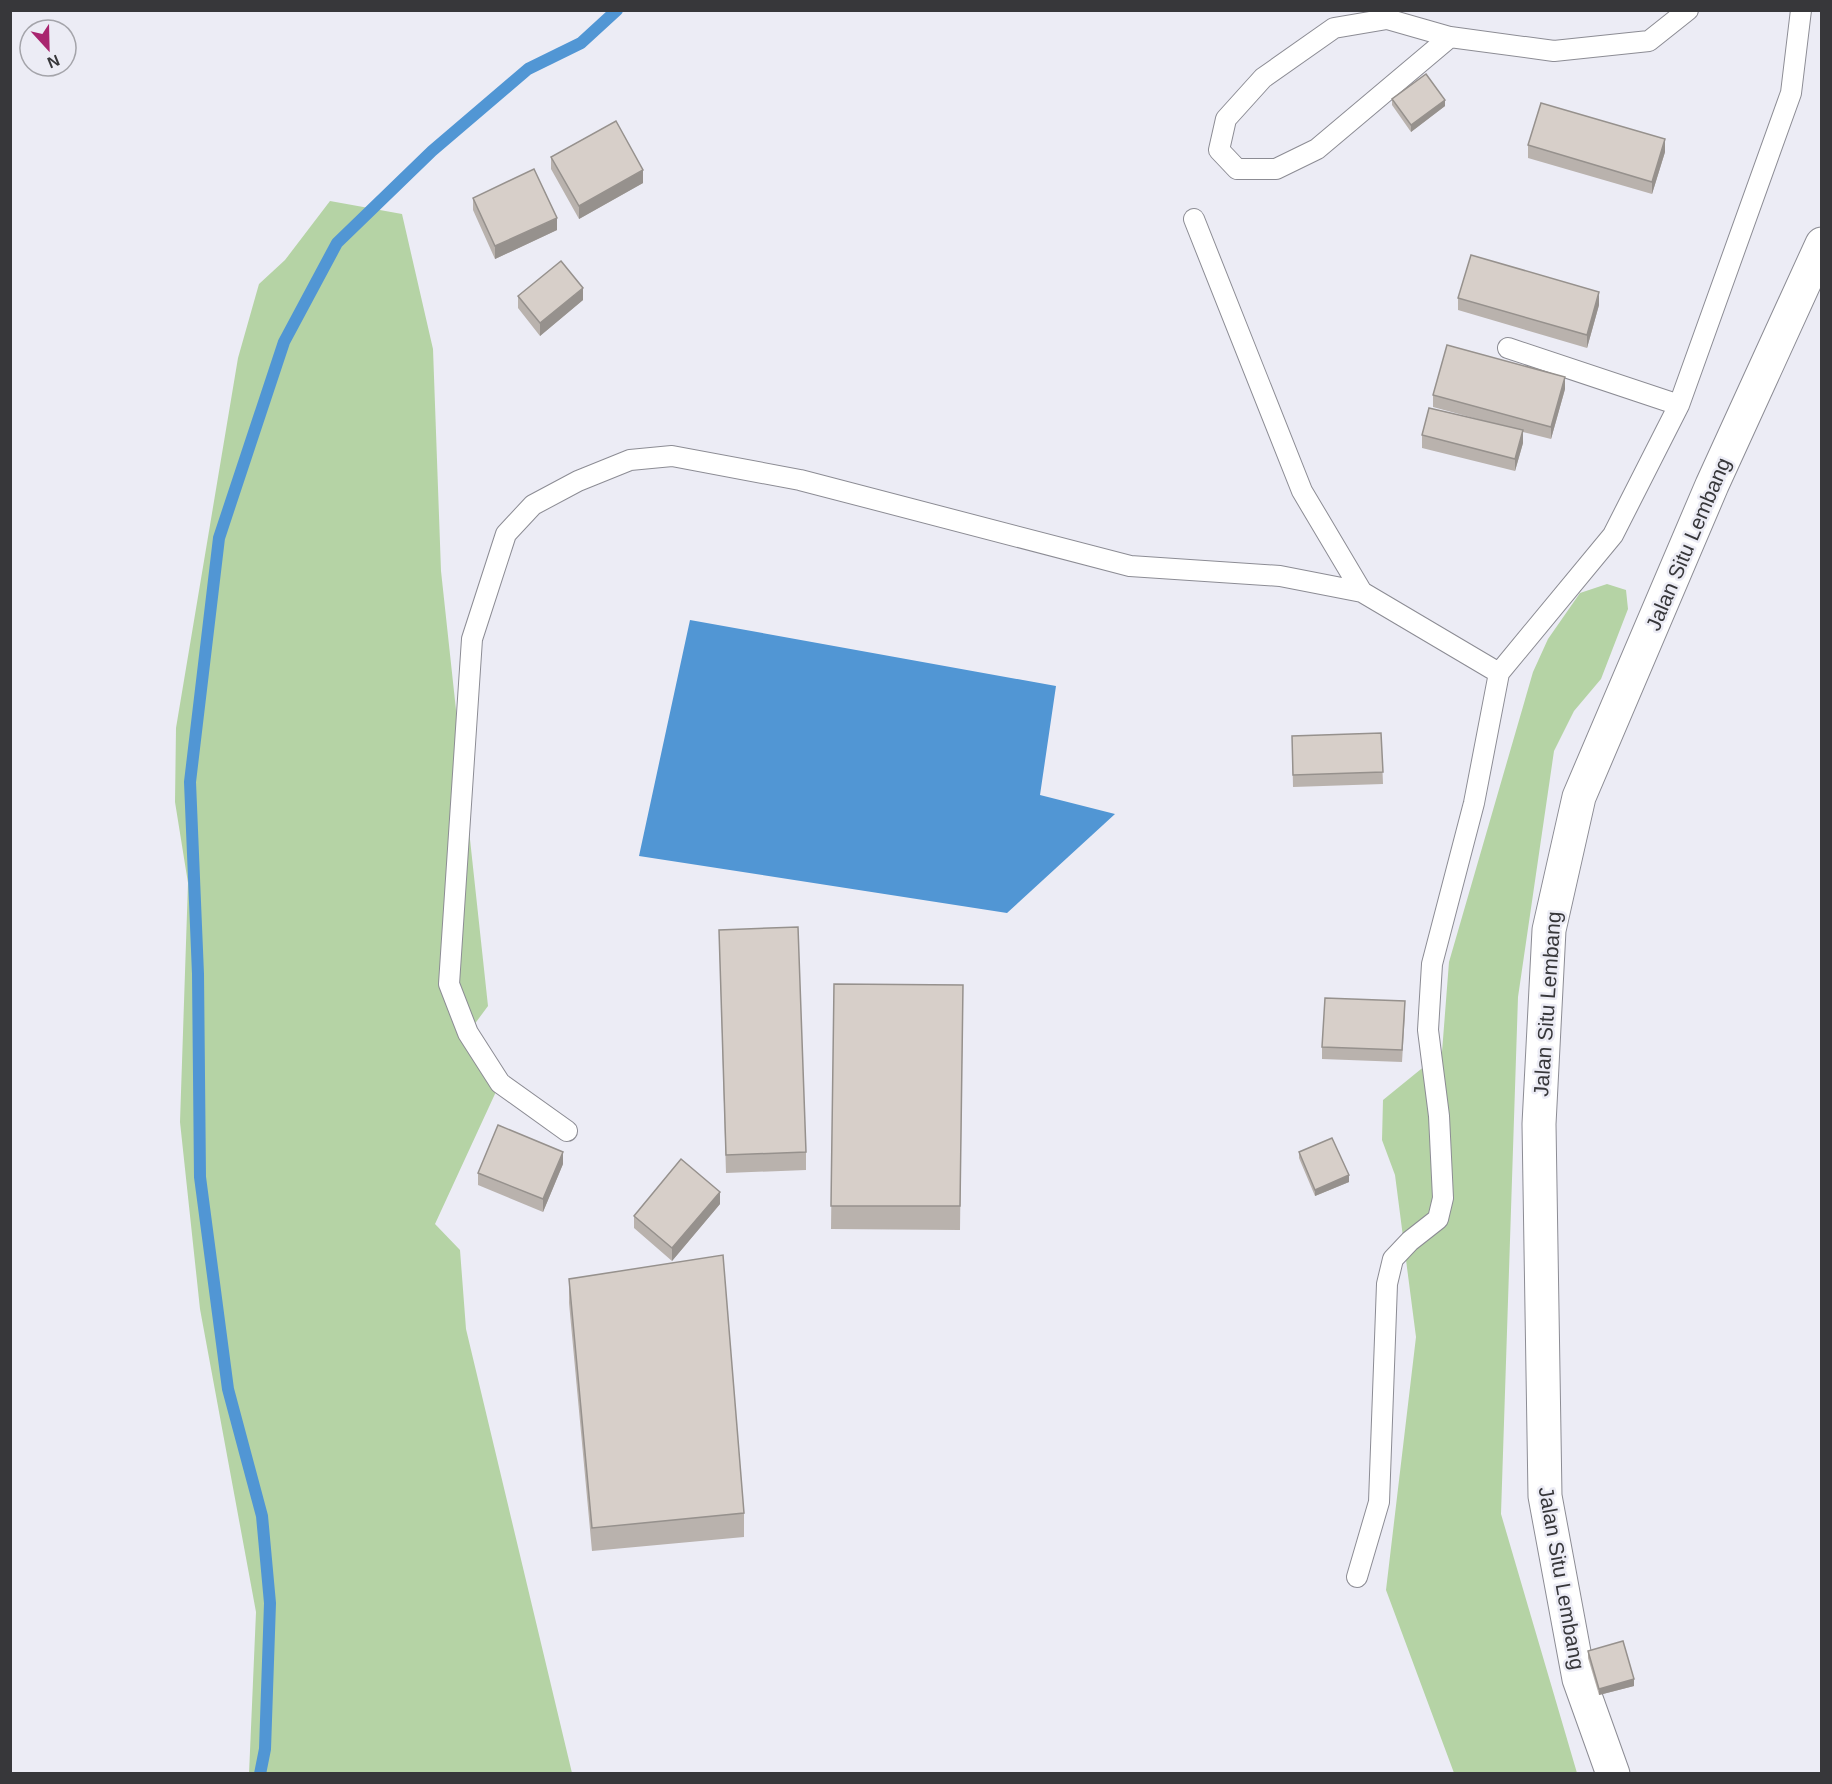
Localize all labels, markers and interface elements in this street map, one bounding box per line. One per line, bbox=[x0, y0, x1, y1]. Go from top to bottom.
north arrow bbox=[18, 18, 78, 78]
text: N bbox=[45, 51, 62, 71]
street label: Jalan Situ Lembang bbox=[1641, 454, 1735, 634]
street label: Jalan Situ Lembang bbox=[1529, 911, 1565, 1097]
street label: Jalan Situ Lembang bbox=[1535, 1485, 1589, 1671]

